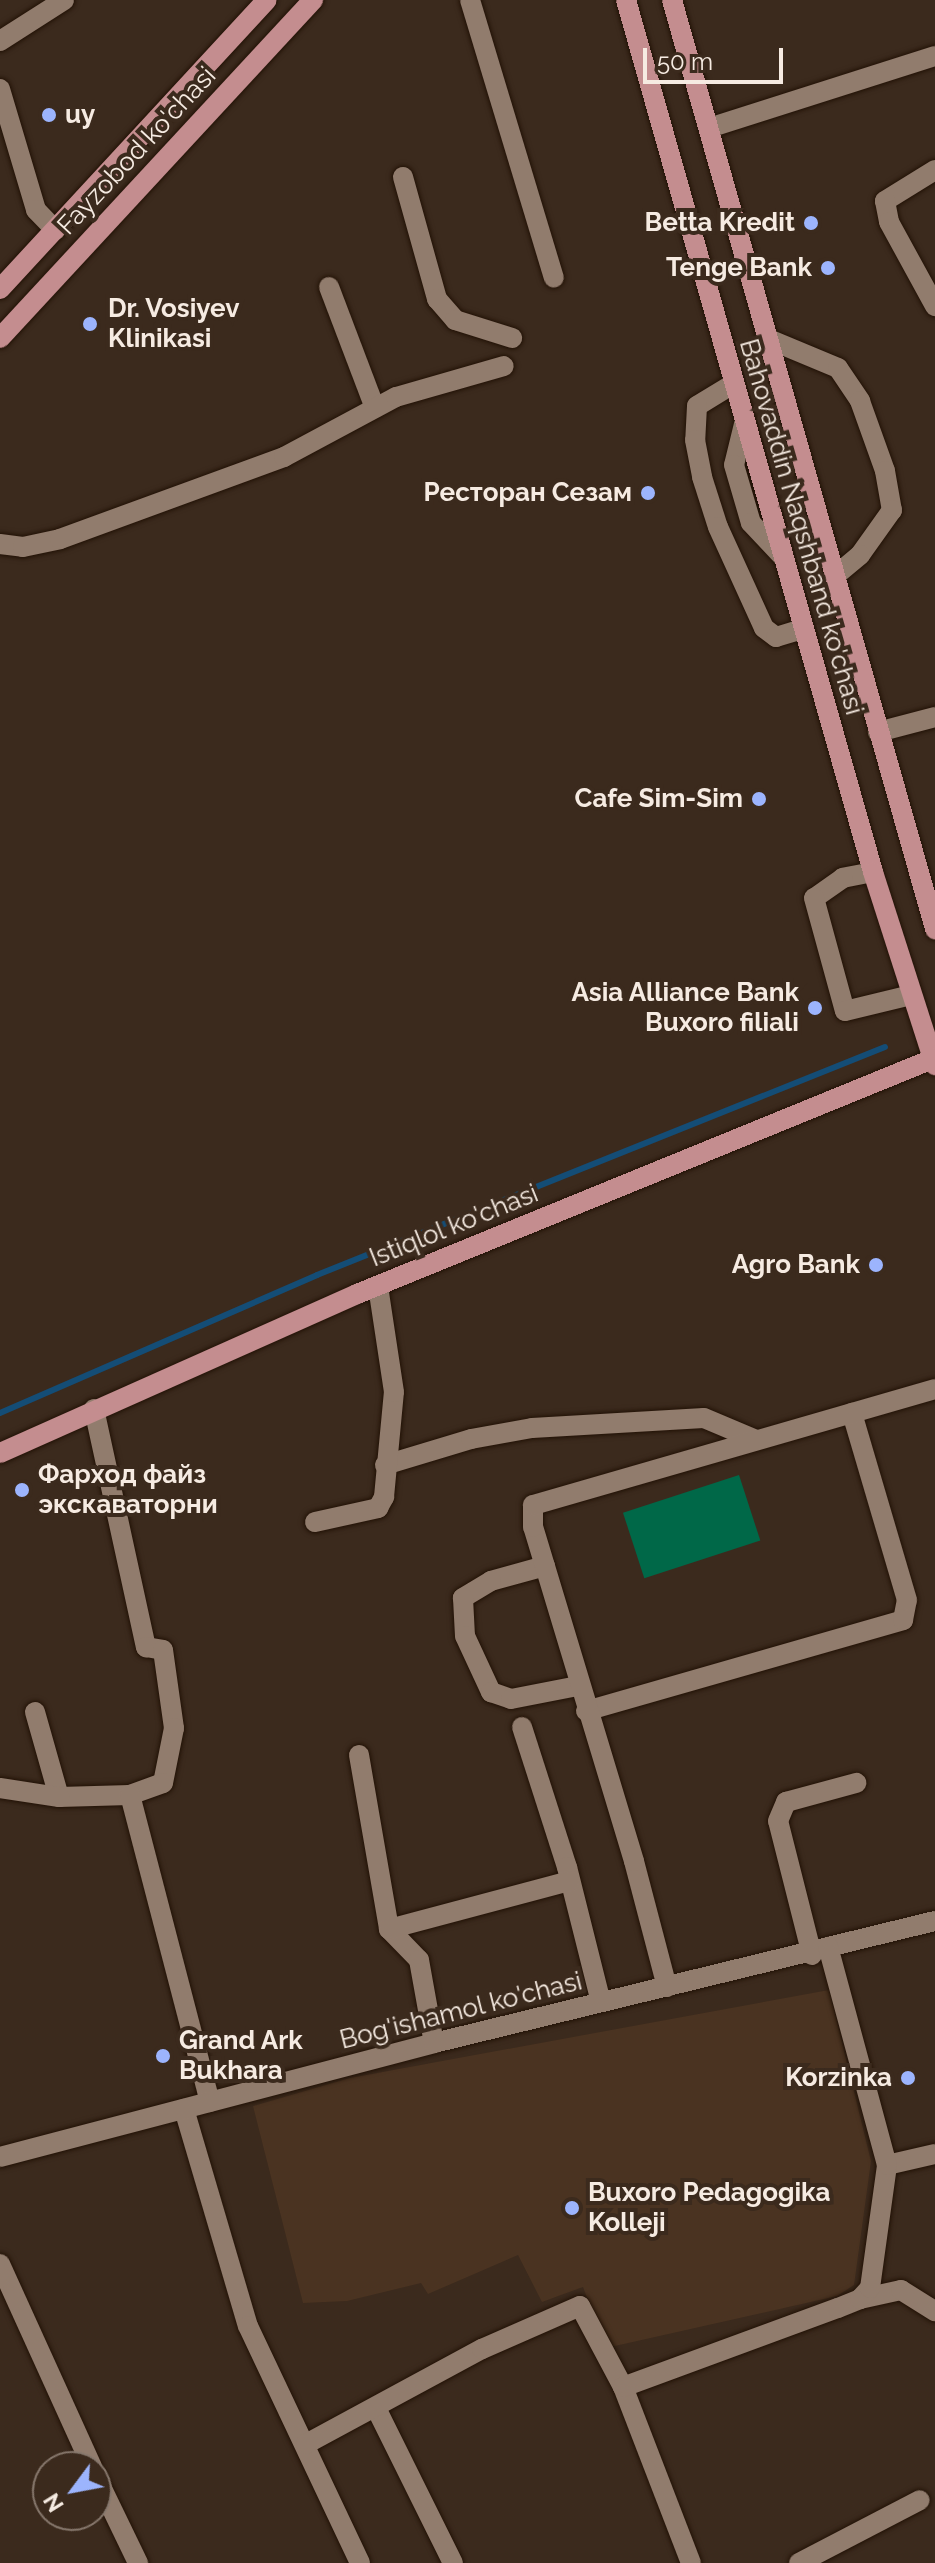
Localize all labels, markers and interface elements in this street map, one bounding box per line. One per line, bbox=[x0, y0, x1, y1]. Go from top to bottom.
scale bar bbox=[647, 32, 787, 82]
text: 50 m bbox=[657, 47, 713, 76]
street label: Fayzobod ko'chasi bbox=[51, 61, 223, 241]
place label: uy bbox=[65, 99, 95, 131]
marker: uy bbox=[40, 106, 58, 124]
place label: Betta Kredit bbox=[645, 207, 795, 239]
marker: Betta Kredit bbox=[802, 214, 820, 232]
place label: Tenge Bank bbox=[666, 252, 812, 284]
marker: Tenge Bank bbox=[819, 259, 837, 277]
place label: Dr. Vosiyev Klinikasi bbox=[108, 293, 240, 354]
marker: Dr. Vosiyev Klinikasi bbox=[79, 313, 101, 335]
street label: Bahovaddin Naqshband ko'chasi bbox=[732, 336, 870, 718]
place label: Ресторан Сезам bbox=[423, 477, 632, 509]
marker: Ресторан Сезам bbox=[639, 484, 657, 502]
place label: Cafe Sim-Sim bbox=[575, 783, 743, 815]
marker: Cafe Sim-Sim bbox=[750, 790, 768, 808]
place label: Asia Alliance Bank Buxoro filiali bbox=[571, 977, 799, 1038]
marker: Asia Alliance Bank Buxoro filiali bbox=[806, 999, 824, 1017]
street label: Istiqlol ko'chasi bbox=[365, 1178, 543, 1274]
place label: Agro Bank bbox=[732, 1249, 860, 1281]
marker: Agro Bank bbox=[867, 1256, 885, 1274]
place label: Фарход файз экскаваторни bbox=[38, 1459, 218, 1520]
marker: Фарход файз экскаваторни bbox=[13, 1481, 31, 1499]
street label: Bog'ishamol ko'chasi bbox=[336, 1966, 586, 2056]
place label: Grand Ark Bukhara bbox=[179, 2025, 304, 2086]
marker: Grand Ark Bukhara bbox=[154, 2047, 172, 2065]
place label: Korzinka bbox=[785, 2062, 892, 2094]
marker: Korzinka bbox=[899, 2069, 917, 2087]
place label: Buxoro Pedagogika Kolleji bbox=[588, 2177, 830, 2238]
marker: Buxoro Pedagogika Kolleji bbox=[563, 2199, 581, 2217]
north arrow bbox=[32, 2451, 112, 2531]
text: N bbox=[38, 2489, 69, 2517]

